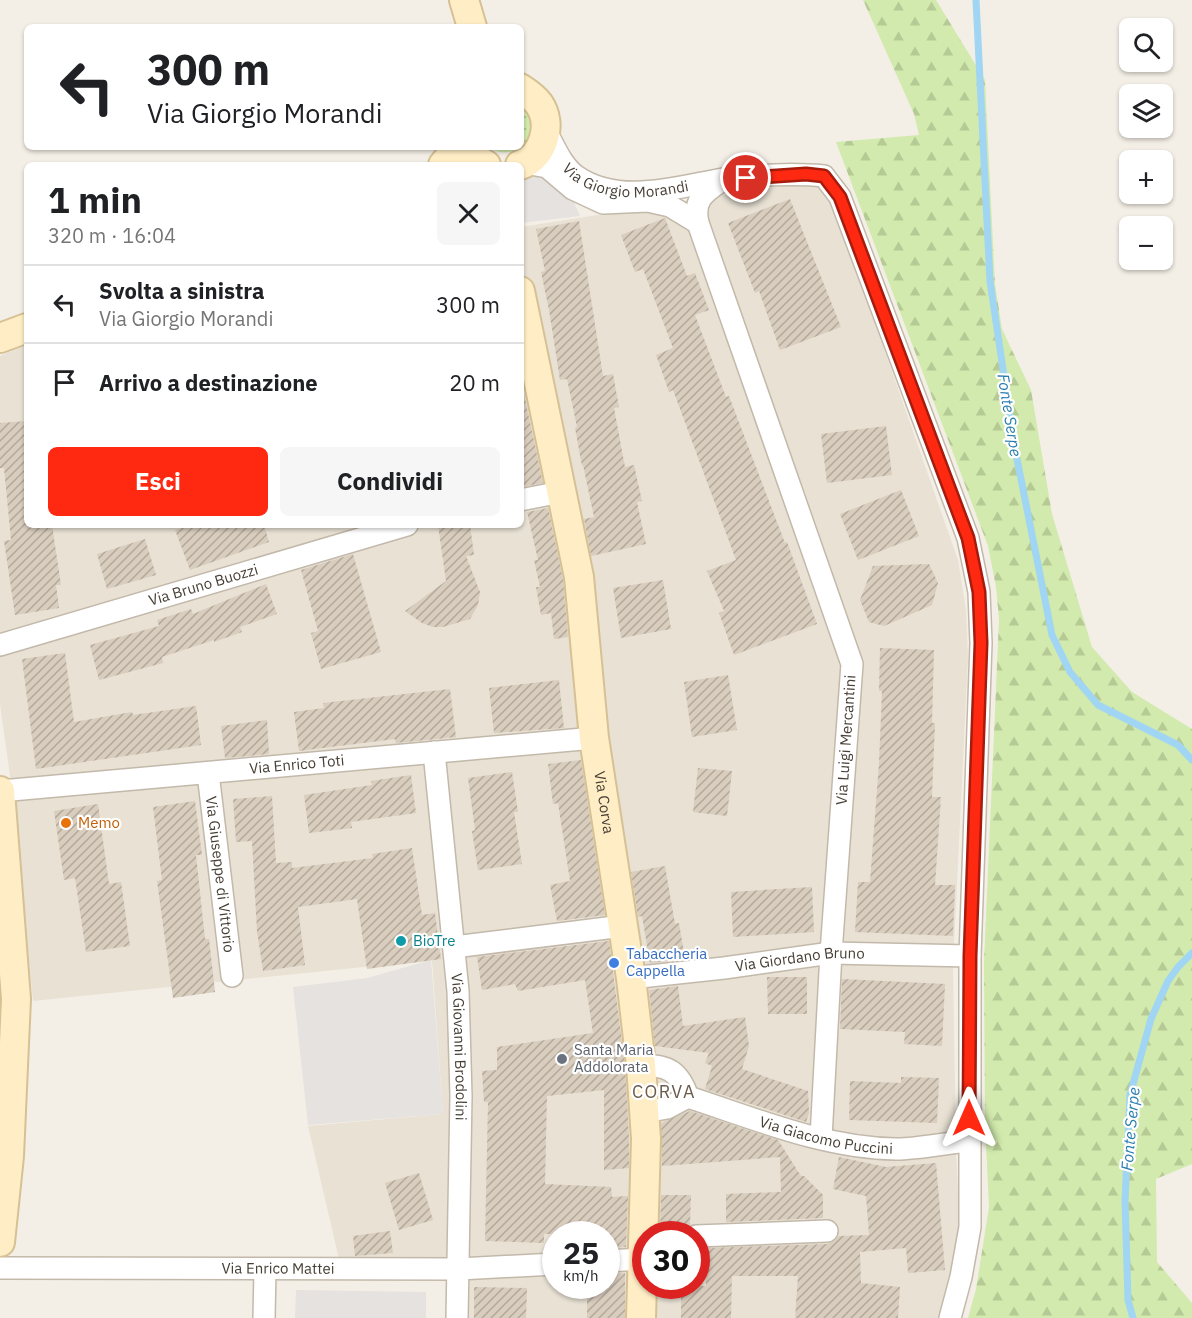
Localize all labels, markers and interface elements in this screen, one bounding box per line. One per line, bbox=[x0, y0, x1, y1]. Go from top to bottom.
map controls bbox=[1119, 18, 1173, 270]
button: search bbox=[1119, 18, 1173, 72]
text: 300 m bbox=[147, 42, 270, 97]
icon: left bbox=[48, 48, 126, 126]
button: layers bbox=[1119, 84, 1173, 138]
text: Via Giorgio Morandi bbox=[147, 95, 382, 130]
button: + bbox=[1119, 150, 1173, 204]
pin bbox=[720, 152, 771, 203]
street label: Via Giorgio Morandi bbox=[559, 159, 690, 201]
icon: arrive bbox=[729, 161, 762, 194]
text: 1 min bbox=[48, 176, 142, 223]
button: close bbox=[437, 182, 500, 245]
button: − bbox=[1119, 216, 1173, 270]
text: 320 m · 16:04 bbox=[48, 222, 176, 249]
text: Svolta a sinistra bbox=[99, 276, 264, 305]
icon: left bbox=[48, 288, 81, 321]
text: 300 m bbox=[436, 290, 500, 319]
text: Via Giorgio Morandi bbox=[99, 305, 273, 332]
icon: arrive bbox=[48, 366, 81, 399]
text: Arrivo a destinazione bbox=[99, 368, 318, 397]
text: 20 m bbox=[449, 368, 500, 397]
water label: Fonte Serpe bbox=[994, 372, 1026, 458]
button: Esci bbox=[48, 447, 268, 516]
button: Condividi bbox=[280, 447, 500, 516]
street label: Via Bruno Buozzi bbox=[146, 559, 260, 610]
street label: Via Luigi Mercantini bbox=[831, 674, 860, 806]
street label: Via Enrico Toti bbox=[248, 750, 345, 778]
street label: Via Corva bbox=[590, 770, 619, 835]
street label: Via Giuseppe di Vittorio bbox=[202, 795, 239, 953]
place label: Memo bbox=[78, 813, 120, 832]
marker: Memo bbox=[59, 816, 73, 830]
place label: BioTre bbox=[413, 931, 455, 950]
marker: BioTre bbox=[394, 934, 408, 948]
street label: Via Giordano Bruno bbox=[734, 943, 865, 975]
place label: Tabaccheria Cappella bbox=[626, 944, 707, 980]
marker: Tabaccheria Cappella bbox=[607, 956, 621, 970]
street label: Via Giovanni Brodolini bbox=[447, 972, 471, 1121]
place label: Santa Maria Addolorata bbox=[574, 1040, 654, 1076]
marker: Santa Maria Addolorata bbox=[555, 1052, 569, 1066]
district label: CORVA bbox=[632, 1080, 696, 1103]
position arrow bbox=[937, 1086, 1001, 1150]
water label: Fonte Serpe bbox=[1116, 1086, 1144, 1172]
street label: Via Giacomo Puccini bbox=[757, 1112, 893, 1158]
speed limit sign: 30 bbox=[632, 1221, 710, 1299]
text: 25 bbox=[563, 1233, 599, 1272]
street label: Via Enrico Mattei bbox=[221, 1258, 335, 1278]
text: km/h bbox=[563, 1266, 599, 1285]

